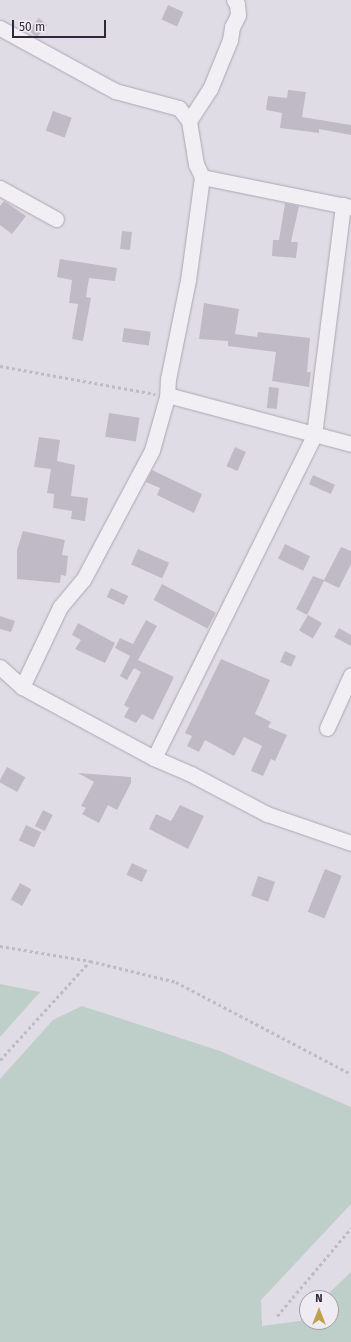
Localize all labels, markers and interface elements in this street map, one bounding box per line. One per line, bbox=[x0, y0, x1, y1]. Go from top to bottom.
scale bar bbox=[14, 12, 108, 38]
text: 50 m bbox=[19, 20, 45, 34]
north arrow bbox=[299, 1290, 339, 1330]
text: N bbox=[315, 1292, 323, 1305]

